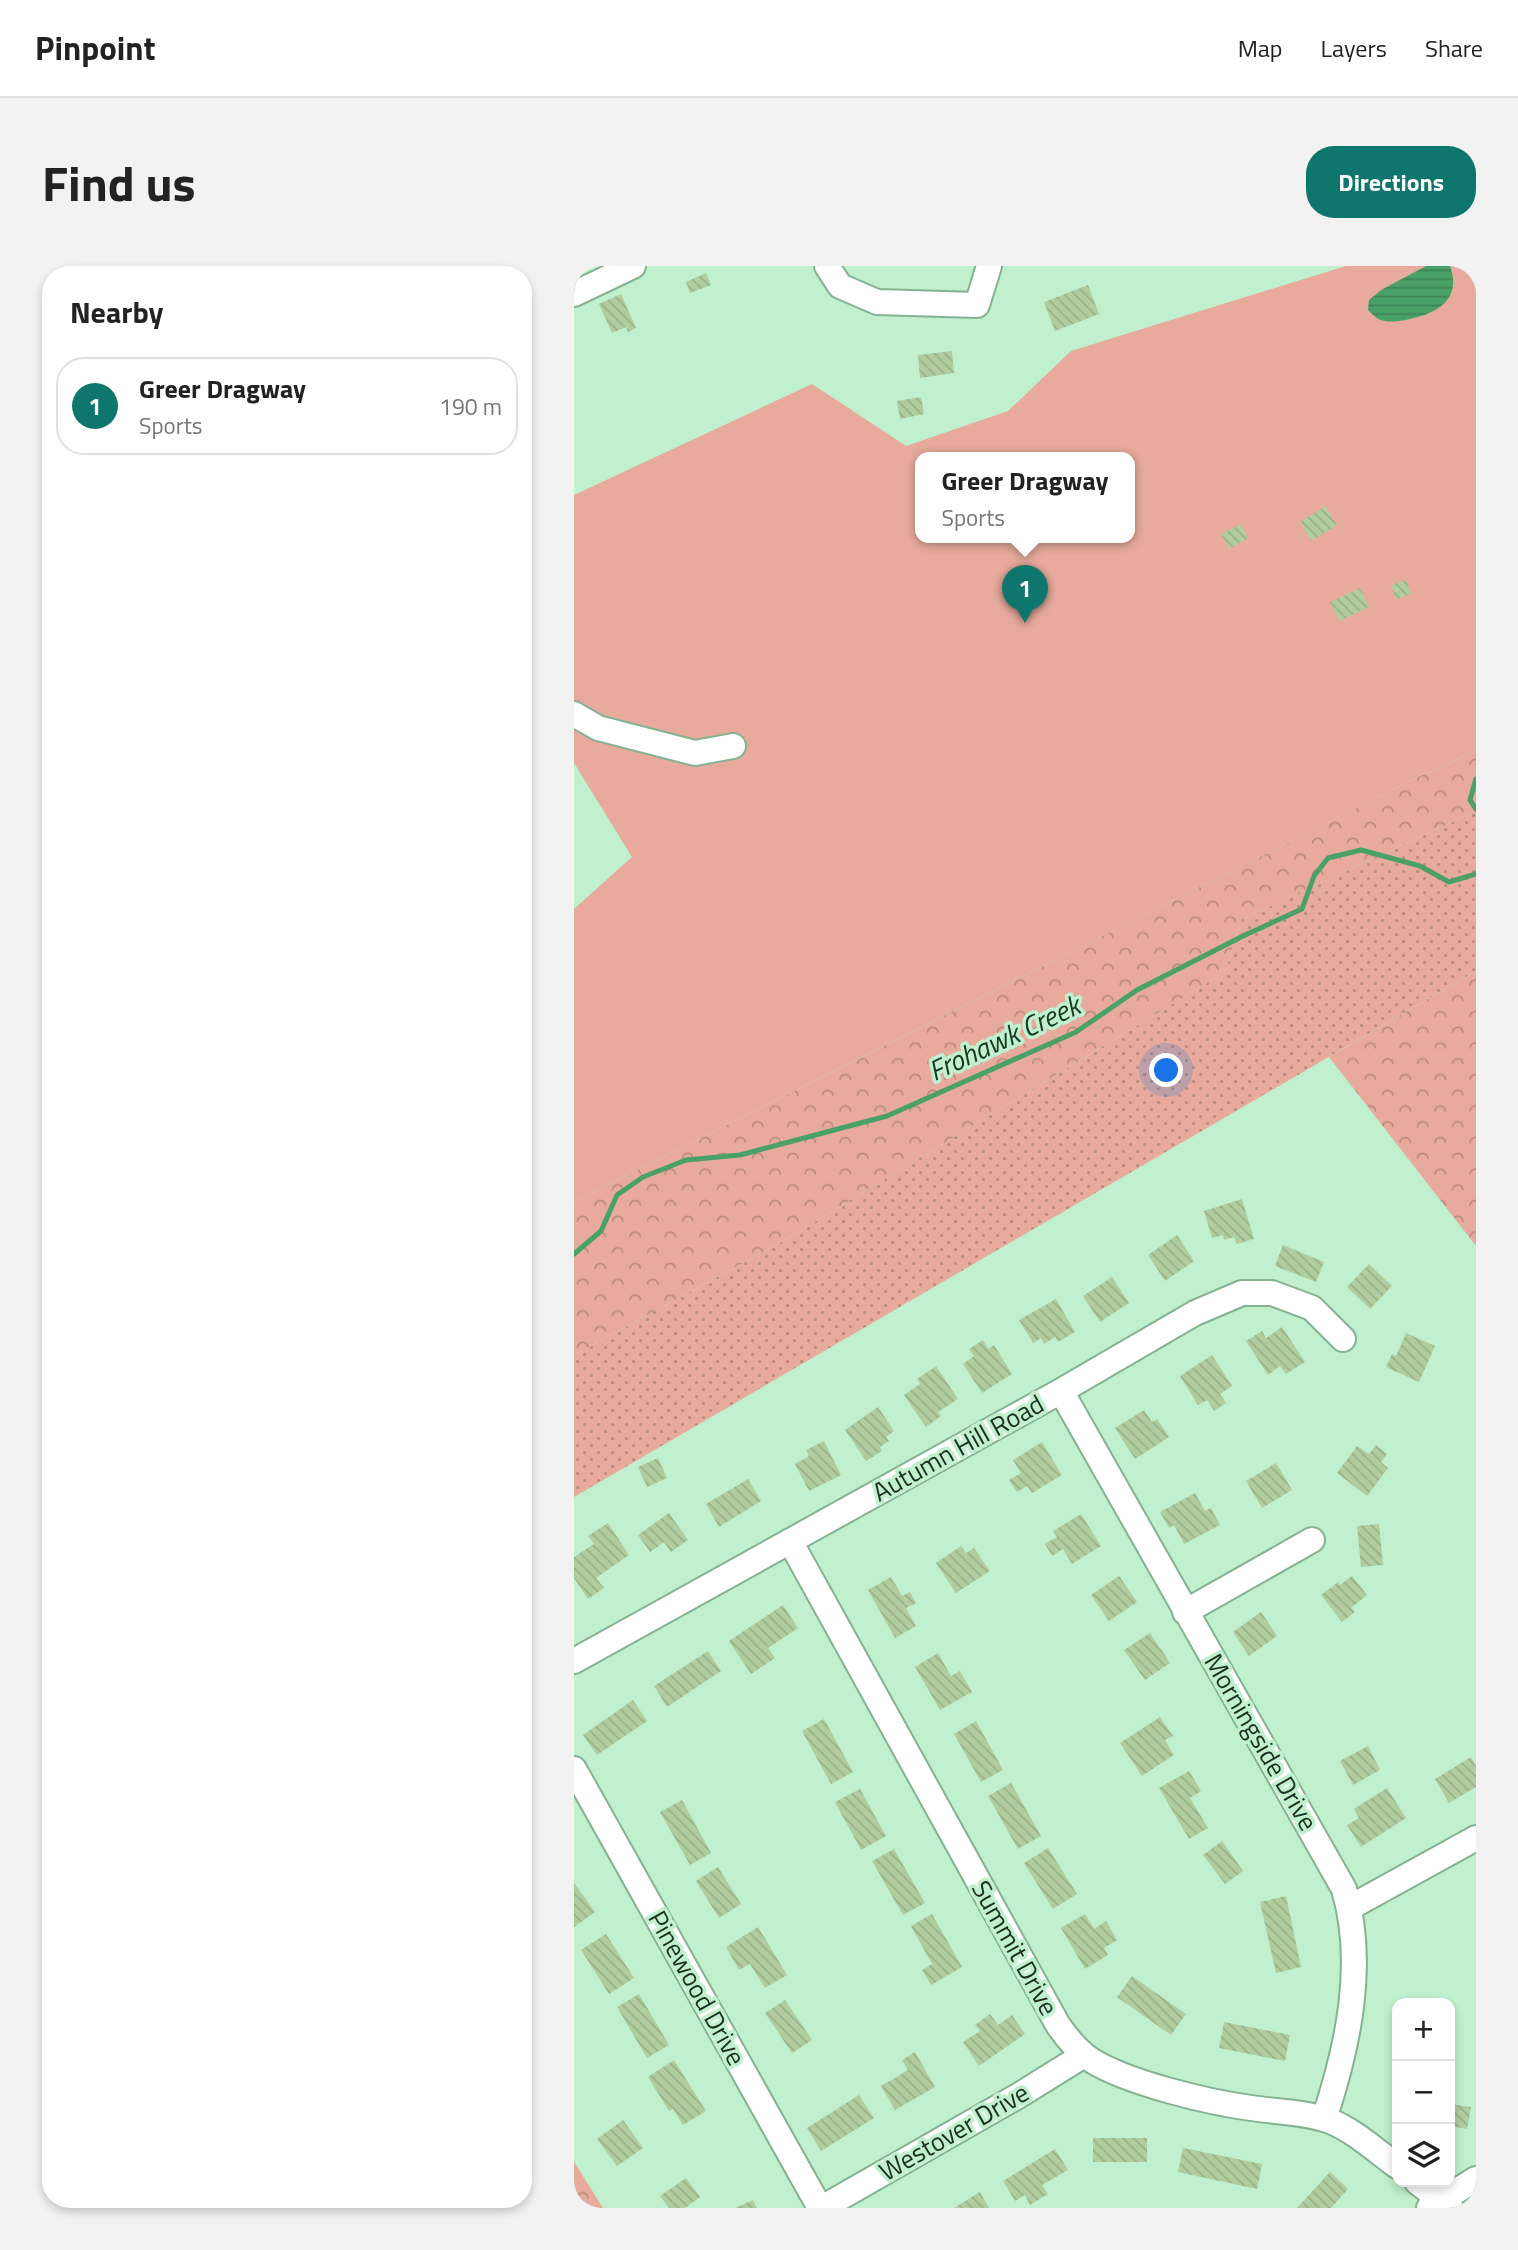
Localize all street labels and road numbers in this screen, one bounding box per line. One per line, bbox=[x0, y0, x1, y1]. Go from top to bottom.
street label: Autumn Hill Road bbox=[865, 1384, 1051, 1511]
street label: Morningside Drive bbox=[1195, 1646, 1328, 1838]
street label: Summit Drive bbox=[962, 1873, 1069, 2022]
street label: Pinewood Drive bbox=[639, 1903, 756, 2072]
street label: Westover Drive bbox=[872, 2073, 1036, 2190]

